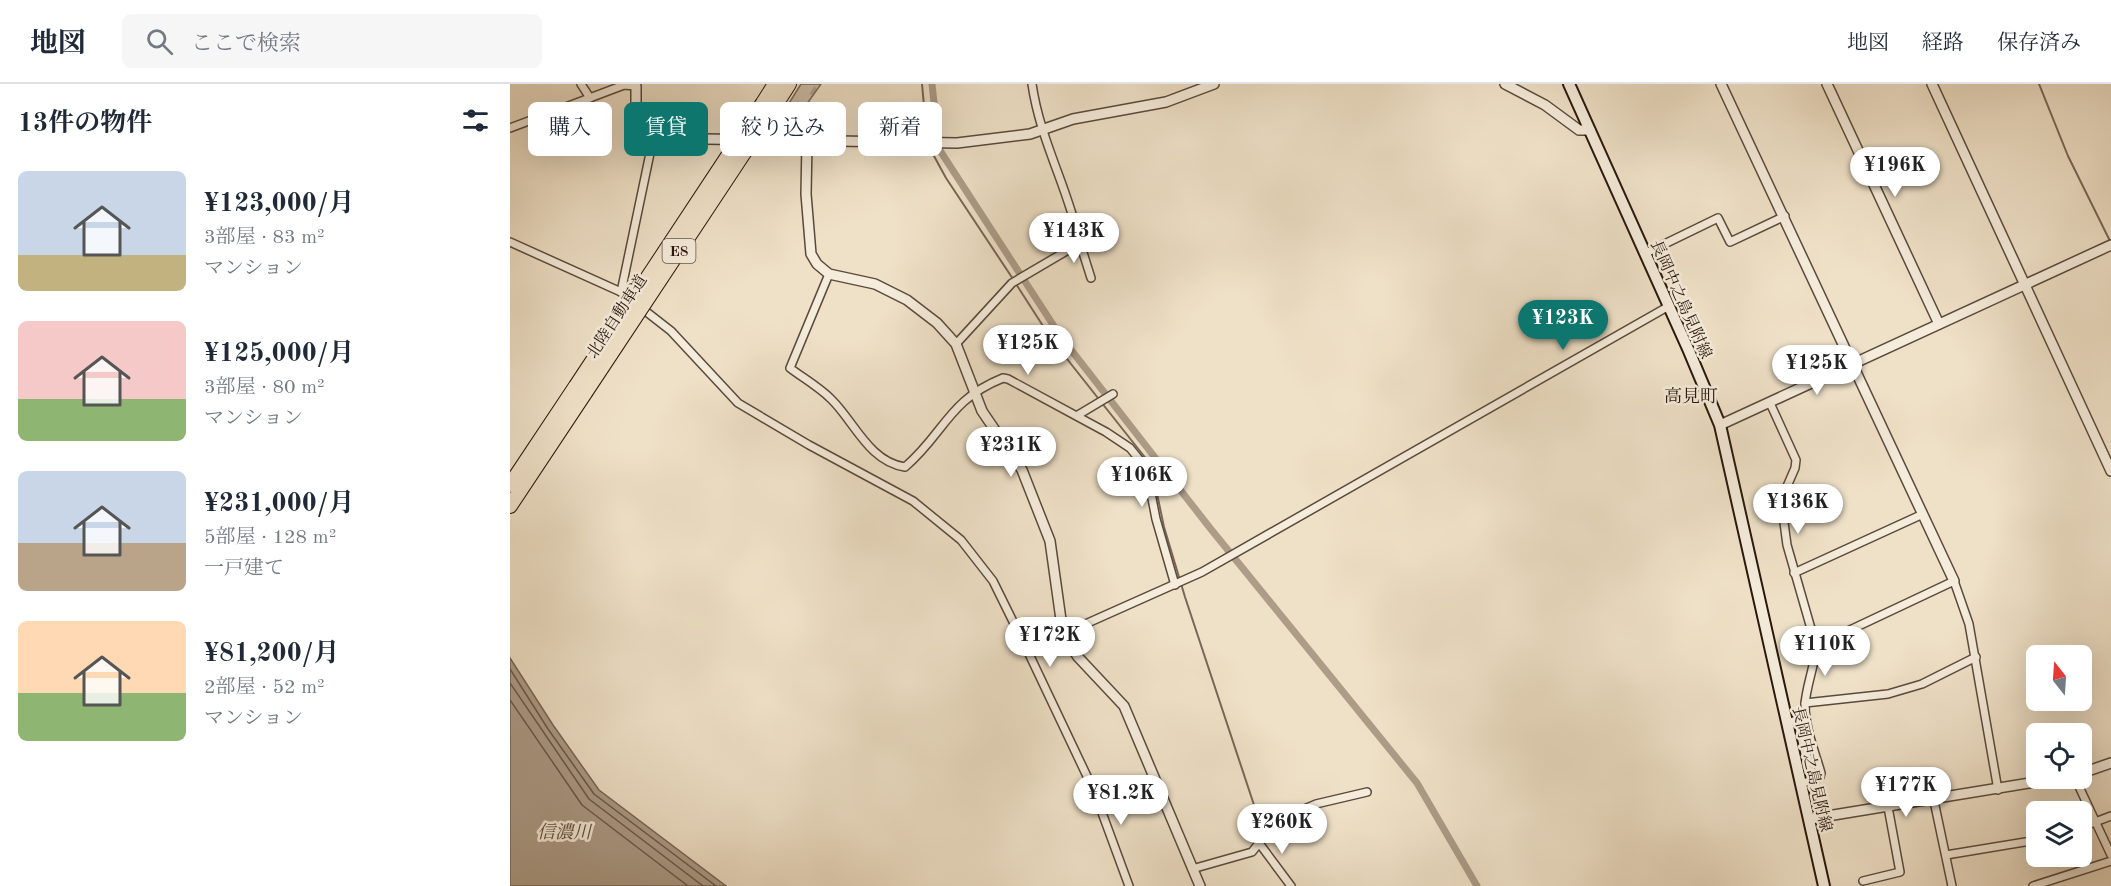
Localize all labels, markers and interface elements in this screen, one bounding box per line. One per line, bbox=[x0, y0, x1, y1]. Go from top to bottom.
search box bbox=[122, 14, 542, 68]
icon: search bbox=[143, 25, 176, 58]
text: 地図 bbox=[30, 31, 86, 59]
text: ここで検索 bbox=[191, 33, 301, 55]
text: 地図 bbox=[1847, 33, 1889, 54]
text: 経路 bbox=[1922, 33, 1964, 54]
text: 保存済み bbox=[1997, 33, 2081, 54]
chip: 購入 bbox=[528, 102, 612, 156]
chip: 賃貸 bbox=[624, 102, 708, 156]
chip: 絞り込み bbox=[720, 102, 846, 156]
chip: 新着 bbox=[858, 102, 942, 156]
icon: filters bbox=[459, 104, 492, 137]
text: 13件の物件 bbox=[18, 111, 152, 137]
pin: ¥196K bbox=[1853, 147, 1937, 198]
text: ¥196K bbox=[1864, 156, 1926, 176]
text: ¥123,000/月 bbox=[204, 191, 355, 217]
icon: home bbox=[66, 195, 138, 267]
pin: ¥143K bbox=[1032, 213, 1116, 264]
text: ¥143K bbox=[1043, 222, 1105, 242]
text: 3部屋 · 83 m² bbox=[204, 228, 325, 248]
street label: 長岡中之島見附線 bbox=[1647, 237, 1715, 362]
road number: E8 bbox=[662, 239, 696, 263]
text: マンション bbox=[204, 259, 303, 279]
street label: 北陸自動車道 bbox=[583, 271, 651, 362]
pin: ¥123K bbox=[1521, 300, 1605, 351]
text: ¥123K bbox=[1532, 309, 1594, 329]
pin: ¥125K bbox=[986, 325, 1070, 376]
text: ¥125K bbox=[997, 334, 1059, 354]
text: ¥125,000/月 bbox=[204, 341, 355, 367]
icon: home bbox=[66, 345, 138, 417]
pin: ¥125K bbox=[1775, 345, 1859, 396]
text: ¥125K bbox=[1786, 354, 1848, 374]
text: 3部屋 · 80 m² bbox=[204, 378, 325, 398]
district label: 高見町 bbox=[1664, 387, 1718, 406]
text: マンション bbox=[204, 409, 303, 429]
pin: ¥231K bbox=[969, 427, 1053, 478]
text: ¥231K bbox=[980, 436, 1042, 456]
pin: ¥106K bbox=[1100, 457, 1184, 508]
text: ¥106K bbox=[1111, 466, 1173, 486]
pin: ¥136K bbox=[1756, 484, 1840, 535]
text: ¥231,000/月 bbox=[204, 491, 355, 517]
text: ¥136K bbox=[1767, 493, 1829, 513]
icon: home bbox=[66, 495, 138, 567]
text: 5部屋 · 128 m² bbox=[204, 528, 336, 548]
text: 一戸建て bbox=[204, 559, 284, 579]
pin: ¥172K bbox=[1008, 617, 1092, 668]
text: ¥172K bbox=[1019, 626, 1081, 646]
pin: ¥110K bbox=[1783, 626, 1867, 677]
text: ¥110K bbox=[1794, 635, 1856, 655]
text: ¥81,200/月 bbox=[204, 641, 339, 667]
icon: home bbox=[66, 645, 138, 717]
north arrow bbox=[2026, 645, 2092, 711]
map controls bbox=[2026, 645, 2092, 867]
text: 2部屋 · 52 m² bbox=[204, 678, 325, 698]
street label: 長岡中之島見附線 bbox=[1789, 705, 1835, 834]
text: マンション bbox=[204, 709, 303, 729]
button: locate bbox=[2026, 723, 2092, 789]
pin: ¥177K bbox=[1864, 767, 1948, 818]
pin: ¥81.2K bbox=[1072, 775, 1170, 826]
text: ¥177K bbox=[1875, 776, 1937, 796]
text: ¥81.2K bbox=[1087, 784, 1155, 804]
button: layers bbox=[2026, 801, 2092, 867]
pin: ¥260K bbox=[1240, 804, 1324, 855]
text: ¥260K bbox=[1251, 813, 1313, 833]
water label: 信濃川 bbox=[537, 822, 593, 842]

